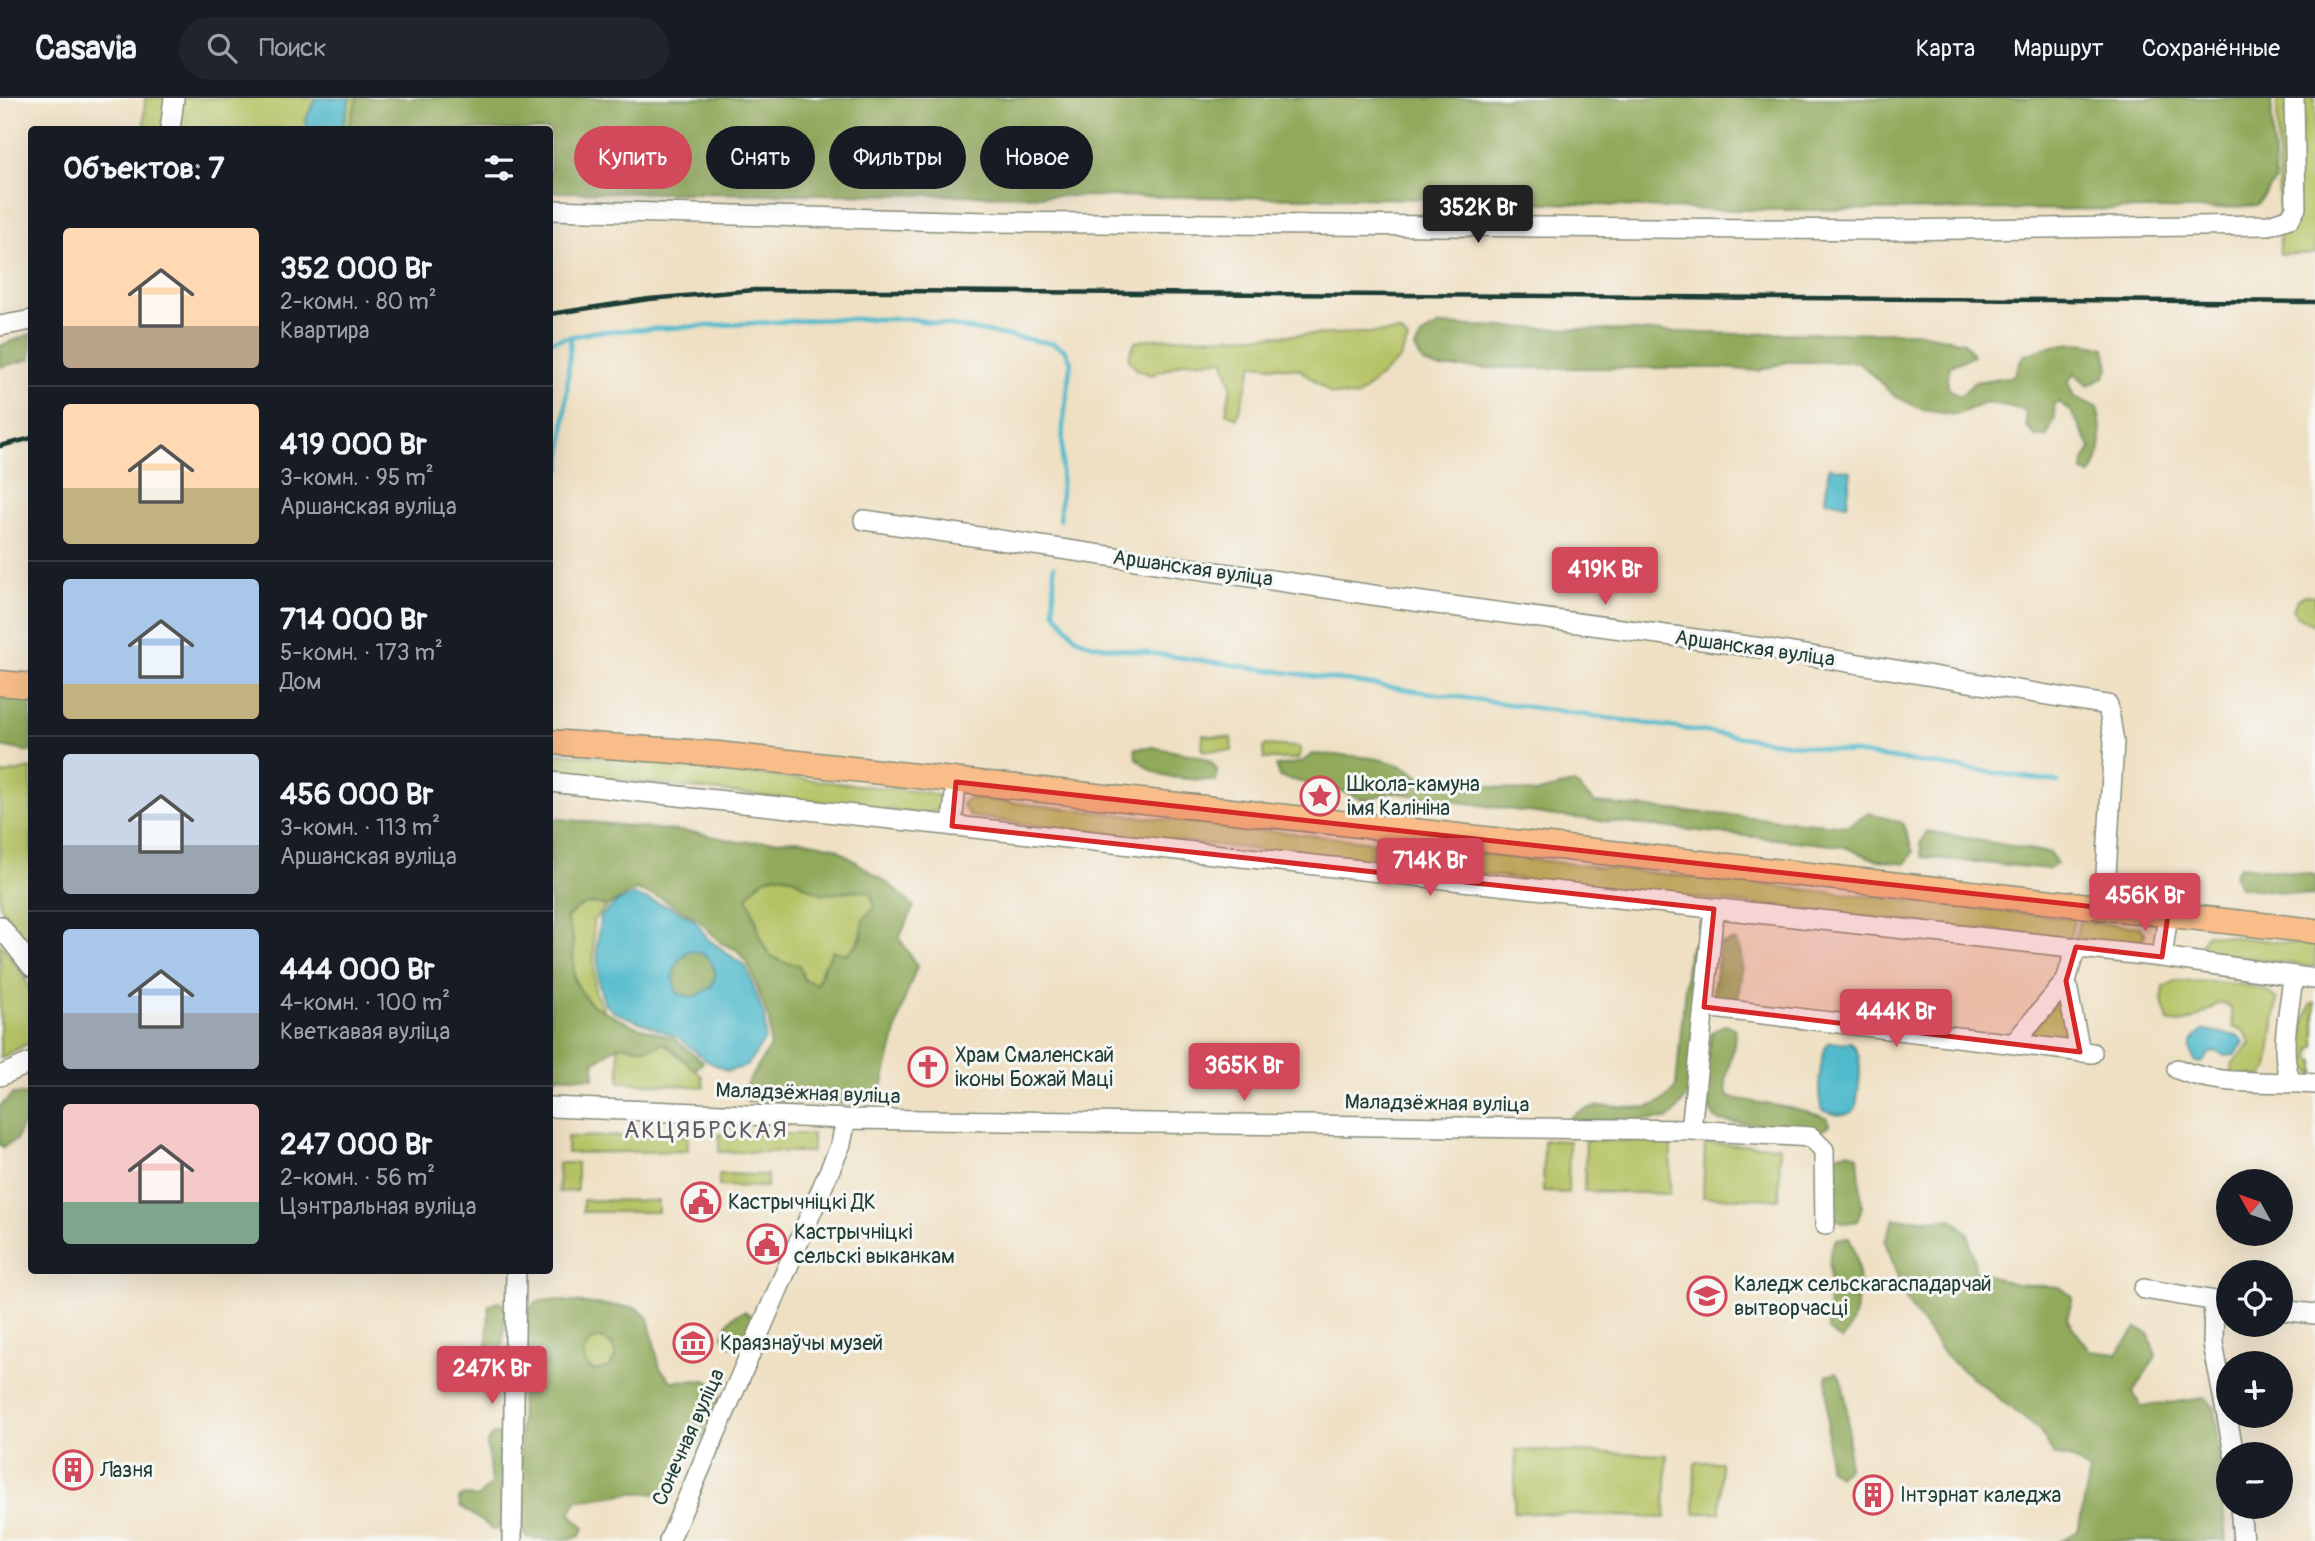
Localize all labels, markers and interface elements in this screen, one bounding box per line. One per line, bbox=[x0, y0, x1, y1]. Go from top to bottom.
search box bbox=[179, 17, 669, 80]
text: Casavia bbox=[35, 28, 137, 69]
icon: search bbox=[203, 29, 241, 67]
text: Поиск bbox=[259, 32, 327, 64]
text: Карта bbox=[1916, 34, 1975, 63]
text: Маршрут bbox=[2013, 34, 2104, 63]
text: Сохранённые bbox=[2142, 34, 2280, 63]
chip: Купить bbox=[574, 126, 692, 189]
chip: Снять bbox=[706, 126, 815, 189]
chip: Фильтры bbox=[829, 126, 966, 189]
chip: Новое bbox=[980, 126, 1093, 189]
icon: filters bbox=[480, 149, 518, 187]
text: Объектов: 7 bbox=[63, 150, 224, 187]
pin: 352K Br bbox=[1413, 186, 1543, 245]
text: 352K Br bbox=[1439, 193, 1517, 222]
text: 352 000 Br bbox=[280, 250, 432, 287]
icon: home bbox=[119, 256, 203, 340]
text: 2-комн. · 80 m² bbox=[280, 287, 437, 316]
text: Квартира bbox=[280, 316, 369, 345]
text: 419 000 Br bbox=[280, 426, 427, 463]
icon: home bbox=[119, 432, 203, 516]
text: 3-комн. · 95 m² bbox=[280, 463, 434, 492]
text: Аршанская вуліца bbox=[280, 492, 457, 521]
street label: Аршанская вуліца bbox=[1111, 544, 1275, 593]
pin: 419K Br bbox=[1540, 547, 1670, 607]
text: 419K Br bbox=[1568, 555, 1642, 584]
text: 714 000 Br bbox=[280, 601, 427, 638]
icon: home bbox=[119, 607, 203, 691]
street label: Аршанская вуліца bbox=[1673, 624, 1837, 673]
text: 5-комн. · 173 m² bbox=[280, 638, 443, 667]
text: Дом bbox=[280, 667, 321, 696]
place label: Школа-камуна імя Калініна bbox=[1347, 771, 1480, 822]
place icon: Школа-камуна імя Калініна bbox=[1299, 775, 1341, 817]
text: 456 000 Br bbox=[280, 776, 433, 813]
icon: home bbox=[119, 782, 203, 866]
text: 3-комн. · 113 m² bbox=[280, 813, 440, 842]
pin: 714K Br bbox=[1365, 838, 1495, 898]
text: Аршанская вуліца bbox=[280, 842, 457, 871]
text: 714K Br bbox=[1393, 846, 1467, 875]
pin: 456K Br bbox=[2080, 874, 2210, 933]
text: 456K Br bbox=[2105, 881, 2185, 910]
text: 444 000 Br bbox=[280, 951, 434, 988]
icon: home bbox=[119, 957, 203, 1041]
text: 4-комн. · 100 m² bbox=[280, 988, 450, 1017]
pin: 444K Br bbox=[1831, 990, 1961, 1049]
text: 444K Br bbox=[1856, 997, 1936, 1026]
text: Кветкавая вуліца bbox=[280, 1017, 450, 1046]
place label: Храм Смаленскай іконы Божай Маці bbox=[955, 1042, 1114, 1093]
pin: 365K Br bbox=[1179, 1044, 1309, 1103]
church icon: Храм Смаленскай іконы Божай Маці bbox=[907, 1046, 949, 1088]
text: 365K Br bbox=[1205, 1051, 1283, 1080]
street label: Маладзёжная вуліца bbox=[715, 1077, 901, 1110]
street label: Маладзёжная вуліца bbox=[1344, 1088, 1530, 1119]
district label: АКЦЯБРСКАЯ bbox=[624, 1116, 788, 1145]
text: 247 000 Br bbox=[280, 1126, 432, 1163]
icon: home bbox=[119, 1132, 203, 1216]
text: 2-комн. · 56 m² bbox=[280, 1163, 435, 1192]
north arrow bbox=[2216, 1169, 2292, 1246]
map controls bbox=[2216, 1169, 2293, 1519]
public building icon: Кастрычніцкі ДК bbox=[680, 1181, 722, 1223]
place label: Кастрычніцкі ДК bbox=[728, 1189, 876, 1216]
text: Цэнтральная вуліца bbox=[280, 1192, 476, 1221]
place label: Кастрычніцкі сельскі выканкам bbox=[794, 1219, 955, 1270]
public building icon: Кастрычніцкі сельскі выканкам bbox=[746, 1223, 788, 1265]
button: locate bbox=[2216, 1260, 2293, 1337]
place label: Каледж сельскагаспадарчай вытворчасці bbox=[1734, 1271, 1992, 1322]
school or university icon: Каледж сельскагаспадарчай вытворчасці bbox=[1686, 1275, 1728, 1317]
museum icon: Краязнаўчы музей bbox=[672, 1322, 714, 1364]
place label: Краязнаўчы музей bbox=[720, 1330, 883, 1357]
pin: 247K Br bbox=[427, 1346, 557, 1406]
button: + bbox=[2216, 1351, 2293, 1428]
text: 247K Br bbox=[453, 1354, 531, 1383]
street label: Сонечная вуліца bbox=[646, 1364, 731, 1510]
button: − bbox=[2216, 1442, 2293, 1519]
building icon: Лазня bbox=[52, 1449, 94, 1491]
place label: Лазня bbox=[99, 1457, 153, 1484]
building icon: Інтэрнат каледжа bbox=[1852, 1474, 1894, 1516]
place label: Інтэрнат каледжа bbox=[1900, 1482, 2061, 1509]

